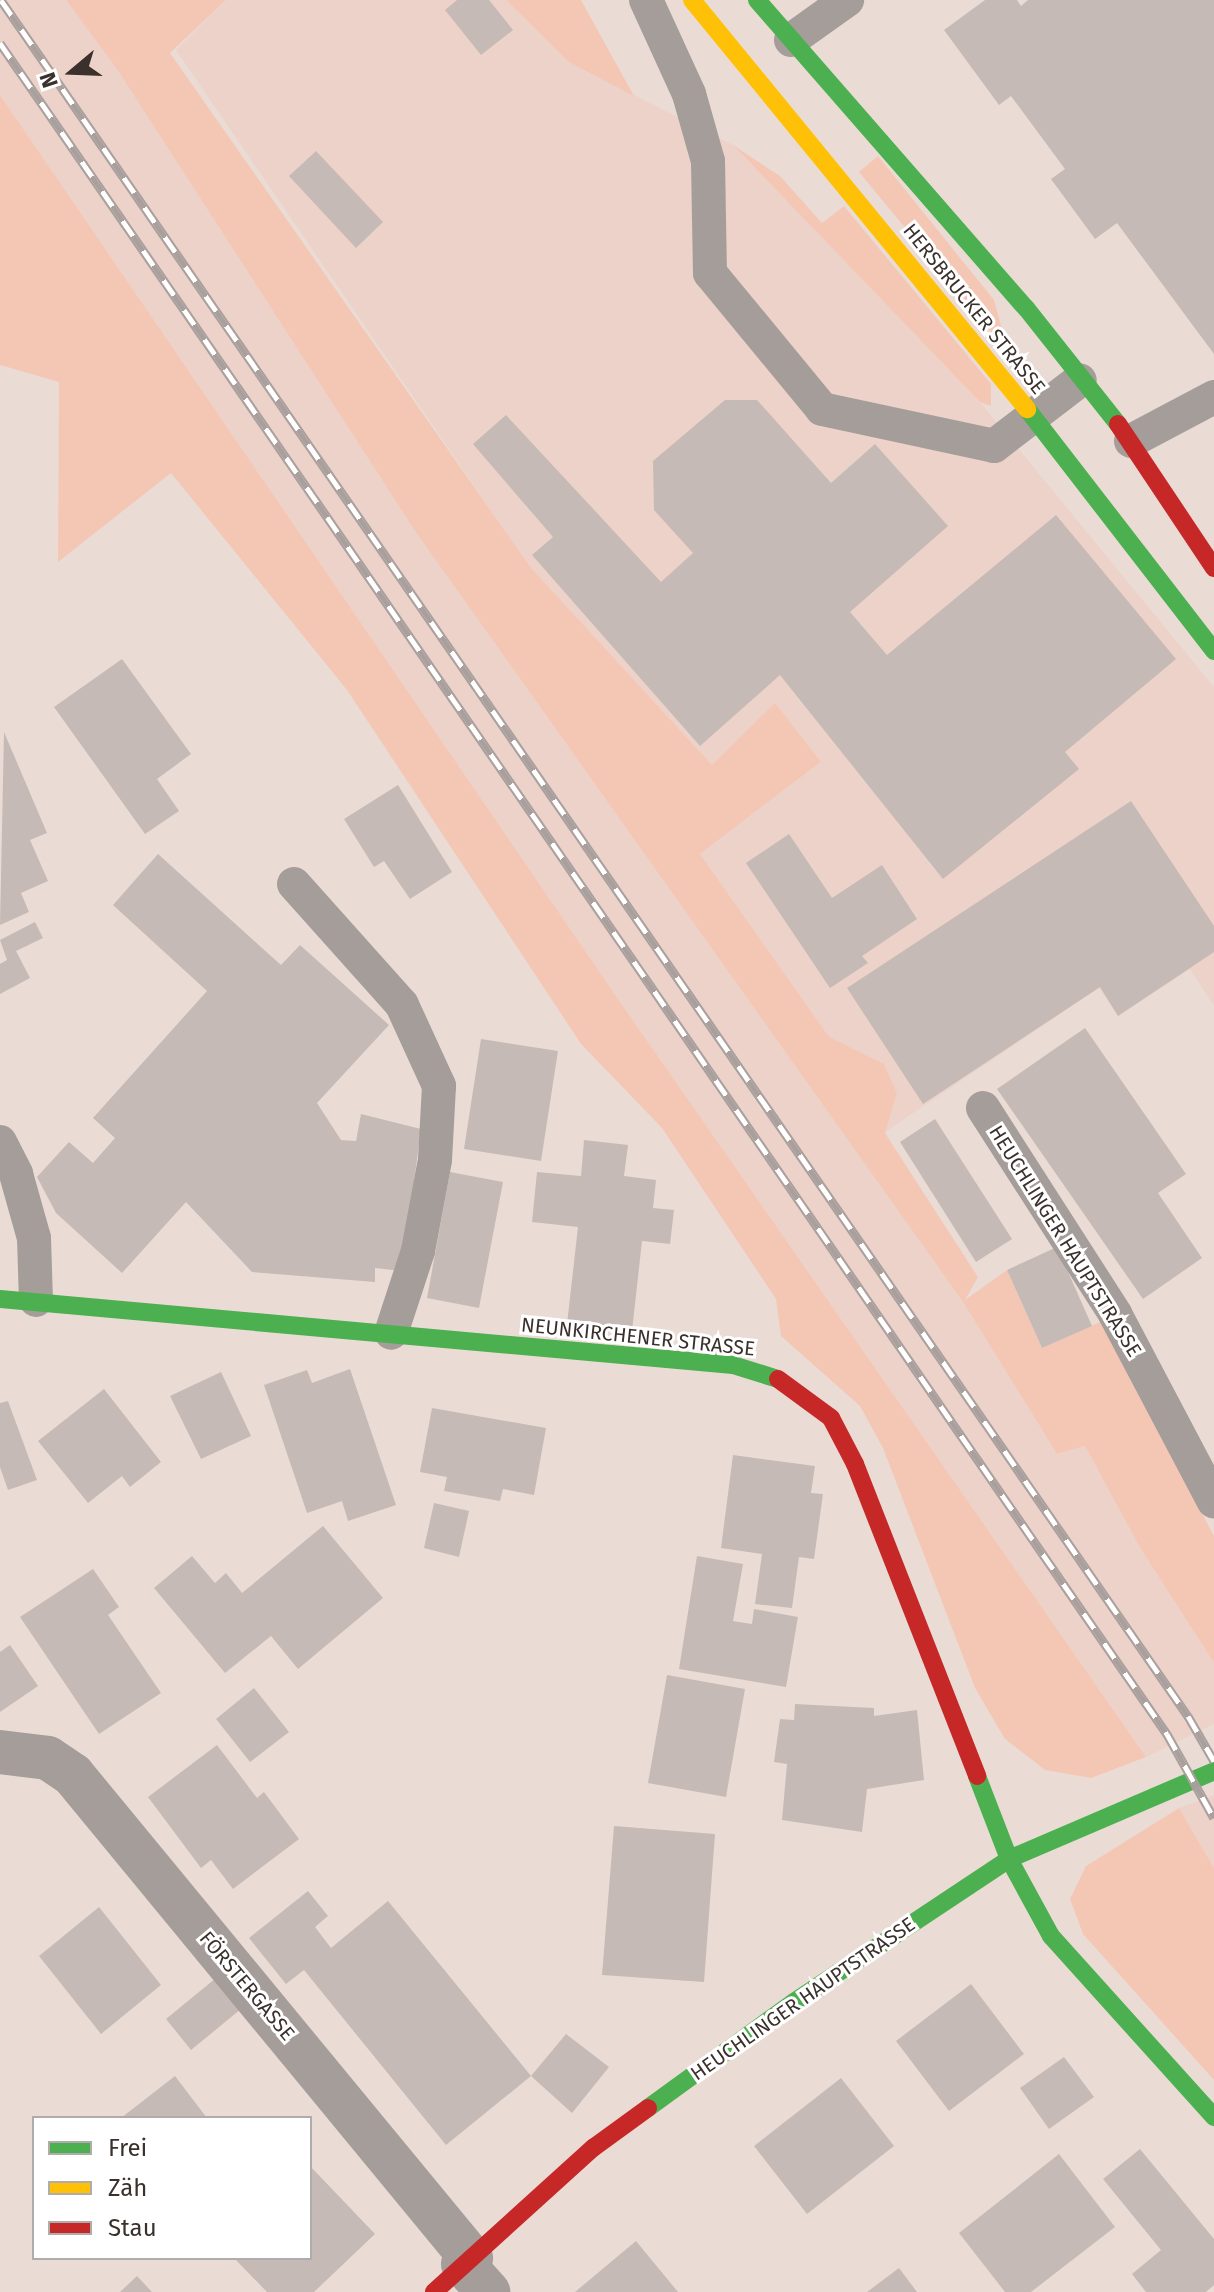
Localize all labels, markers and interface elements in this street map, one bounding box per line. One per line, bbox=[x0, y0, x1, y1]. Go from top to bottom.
north arrow bbox=[32, 32, 112, 112]
text: N bbox=[34, 69, 64, 91]
street label: HERSBRUCKER STRASSE bbox=[898, 219, 1050, 399]
street label: HEUCHLINGER HAUPTSTRASSE bbox=[984, 1121, 1146, 1361]
street label: NEUNKIRCHENER STRASSE bbox=[520, 1313, 756, 1361]
street label: HEUCHLINGER HAUPTSTRASSE bbox=[686, 1912, 920, 2086]
street label: FÖRSTERGASSE bbox=[194, 1927, 300, 2045]
legend bbox=[32, 2116, 312, 2260]
text: Frei bbox=[108, 2134, 147, 2162]
text: Zäh bbox=[108, 2174, 147, 2202]
text: Stau bbox=[108, 2214, 157, 2242]

